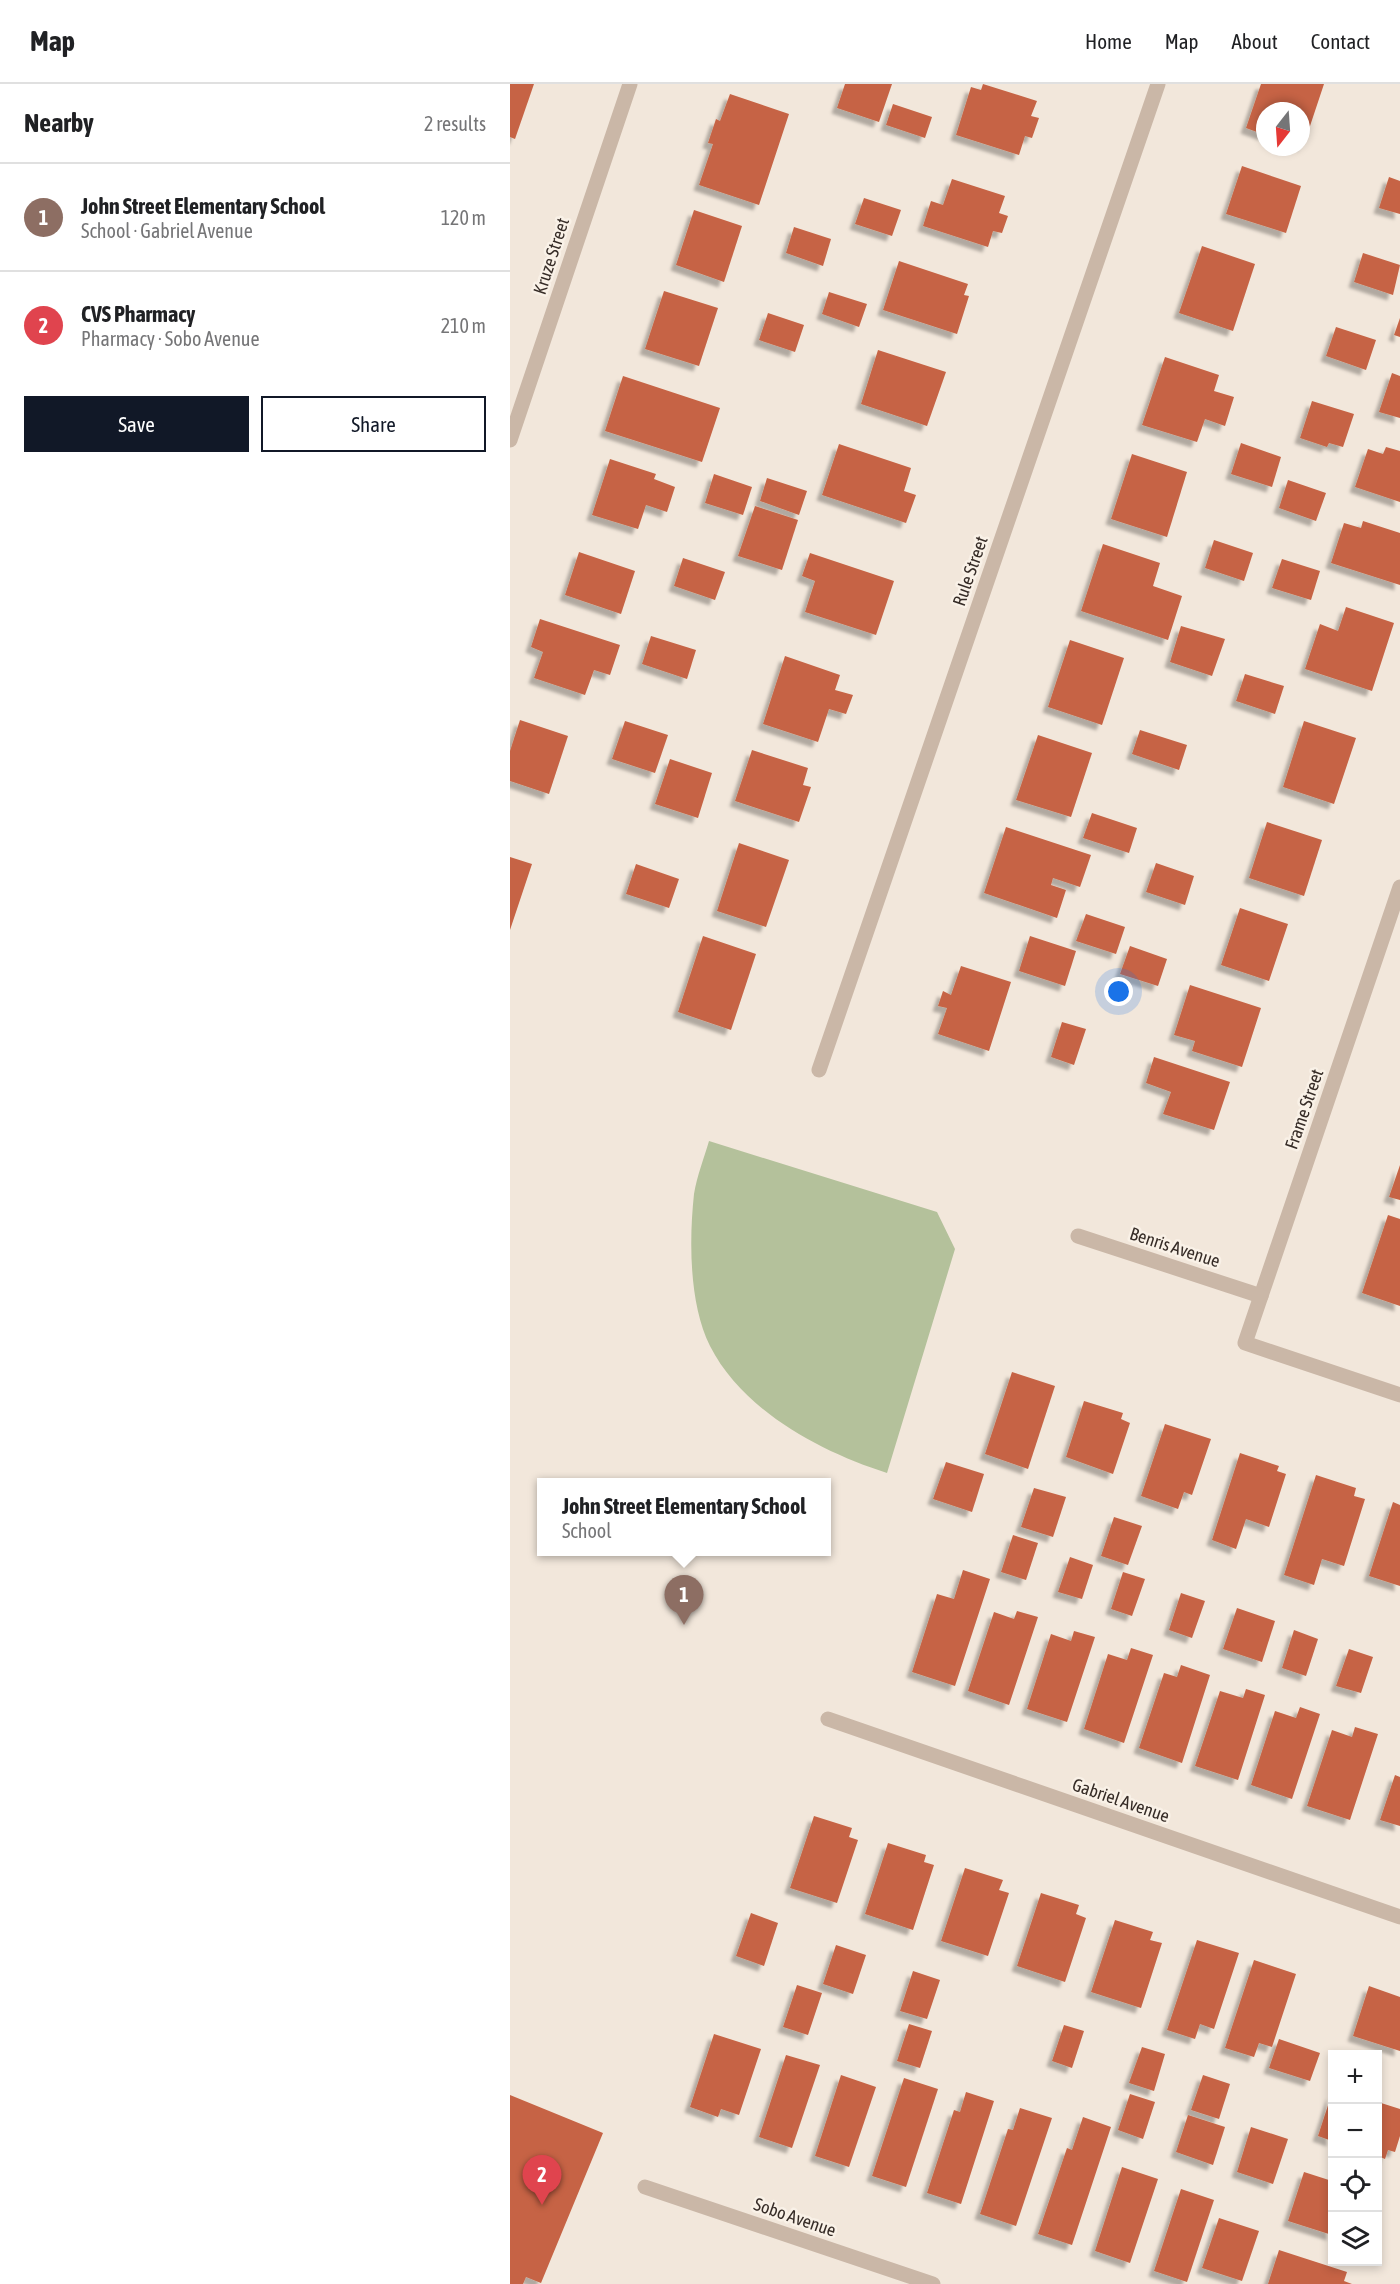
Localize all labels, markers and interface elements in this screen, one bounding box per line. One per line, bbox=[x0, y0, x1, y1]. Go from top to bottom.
text: Map bbox=[30, 25, 75, 57]
text: Home bbox=[1085, 29, 1132, 53]
text: Map bbox=[1165, 29, 1199, 53]
text: About bbox=[1232, 29, 1278, 53]
text: Contact bbox=[1311, 29, 1370, 53]
north arrow bbox=[1256, 102, 1310, 156]
text: Nearby bbox=[24, 108, 94, 138]
text: 2 results bbox=[424, 112, 486, 135]
text: John Street Elementary School bbox=[81, 193, 325, 219]
text: 1 bbox=[39, 206, 48, 229]
text: 120 m bbox=[441, 206, 486, 229]
street label: Kruze Street bbox=[529, 215, 573, 297]
text: School · Gabriel Avenue bbox=[81, 219, 253, 242]
text: CVS Pharmacy bbox=[81, 301, 195, 327]
text: 2 bbox=[39, 314, 48, 337]
text: 210 m bbox=[441, 314, 486, 337]
text: Pharmacy · Sobo Avenue bbox=[81, 327, 260, 350]
button: Save bbox=[24, 396, 249, 452]
button: Share bbox=[261, 396, 486, 452]
street label: Rule Street bbox=[948, 533, 992, 609]
your location bbox=[1104, 977, 1133, 1006]
street label: Frame Street bbox=[1281, 1066, 1327, 1152]
street label: Benris Avenue bbox=[1127, 1223, 1223, 1271]
popup bbox=[537, 1478, 831, 1556]
text: John Street Elementary School bbox=[562, 1493, 806, 1519]
text: School bbox=[562, 1519, 612, 1542]
pin: 1 bbox=[664, 1576, 704, 1625]
street label: Gabriel Avenue bbox=[1070, 1774, 1172, 1826]
map controls bbox=[1328, 2050, 1382, 2266]
button: + bbox=[1328, 2050, 1382, 2104]
button: − bbox=[1328, 2104, 1382, 2158]
pin: 2 bbox=[522, 2156, 561, 2205]
button: locate bbox=[1328, 2158, 1382, 2212]
street label: Sobo Avenue bbox=[751, 2193, 839, 2241]
button: layers bbox=[1328, 2212, 1382, 2266]

